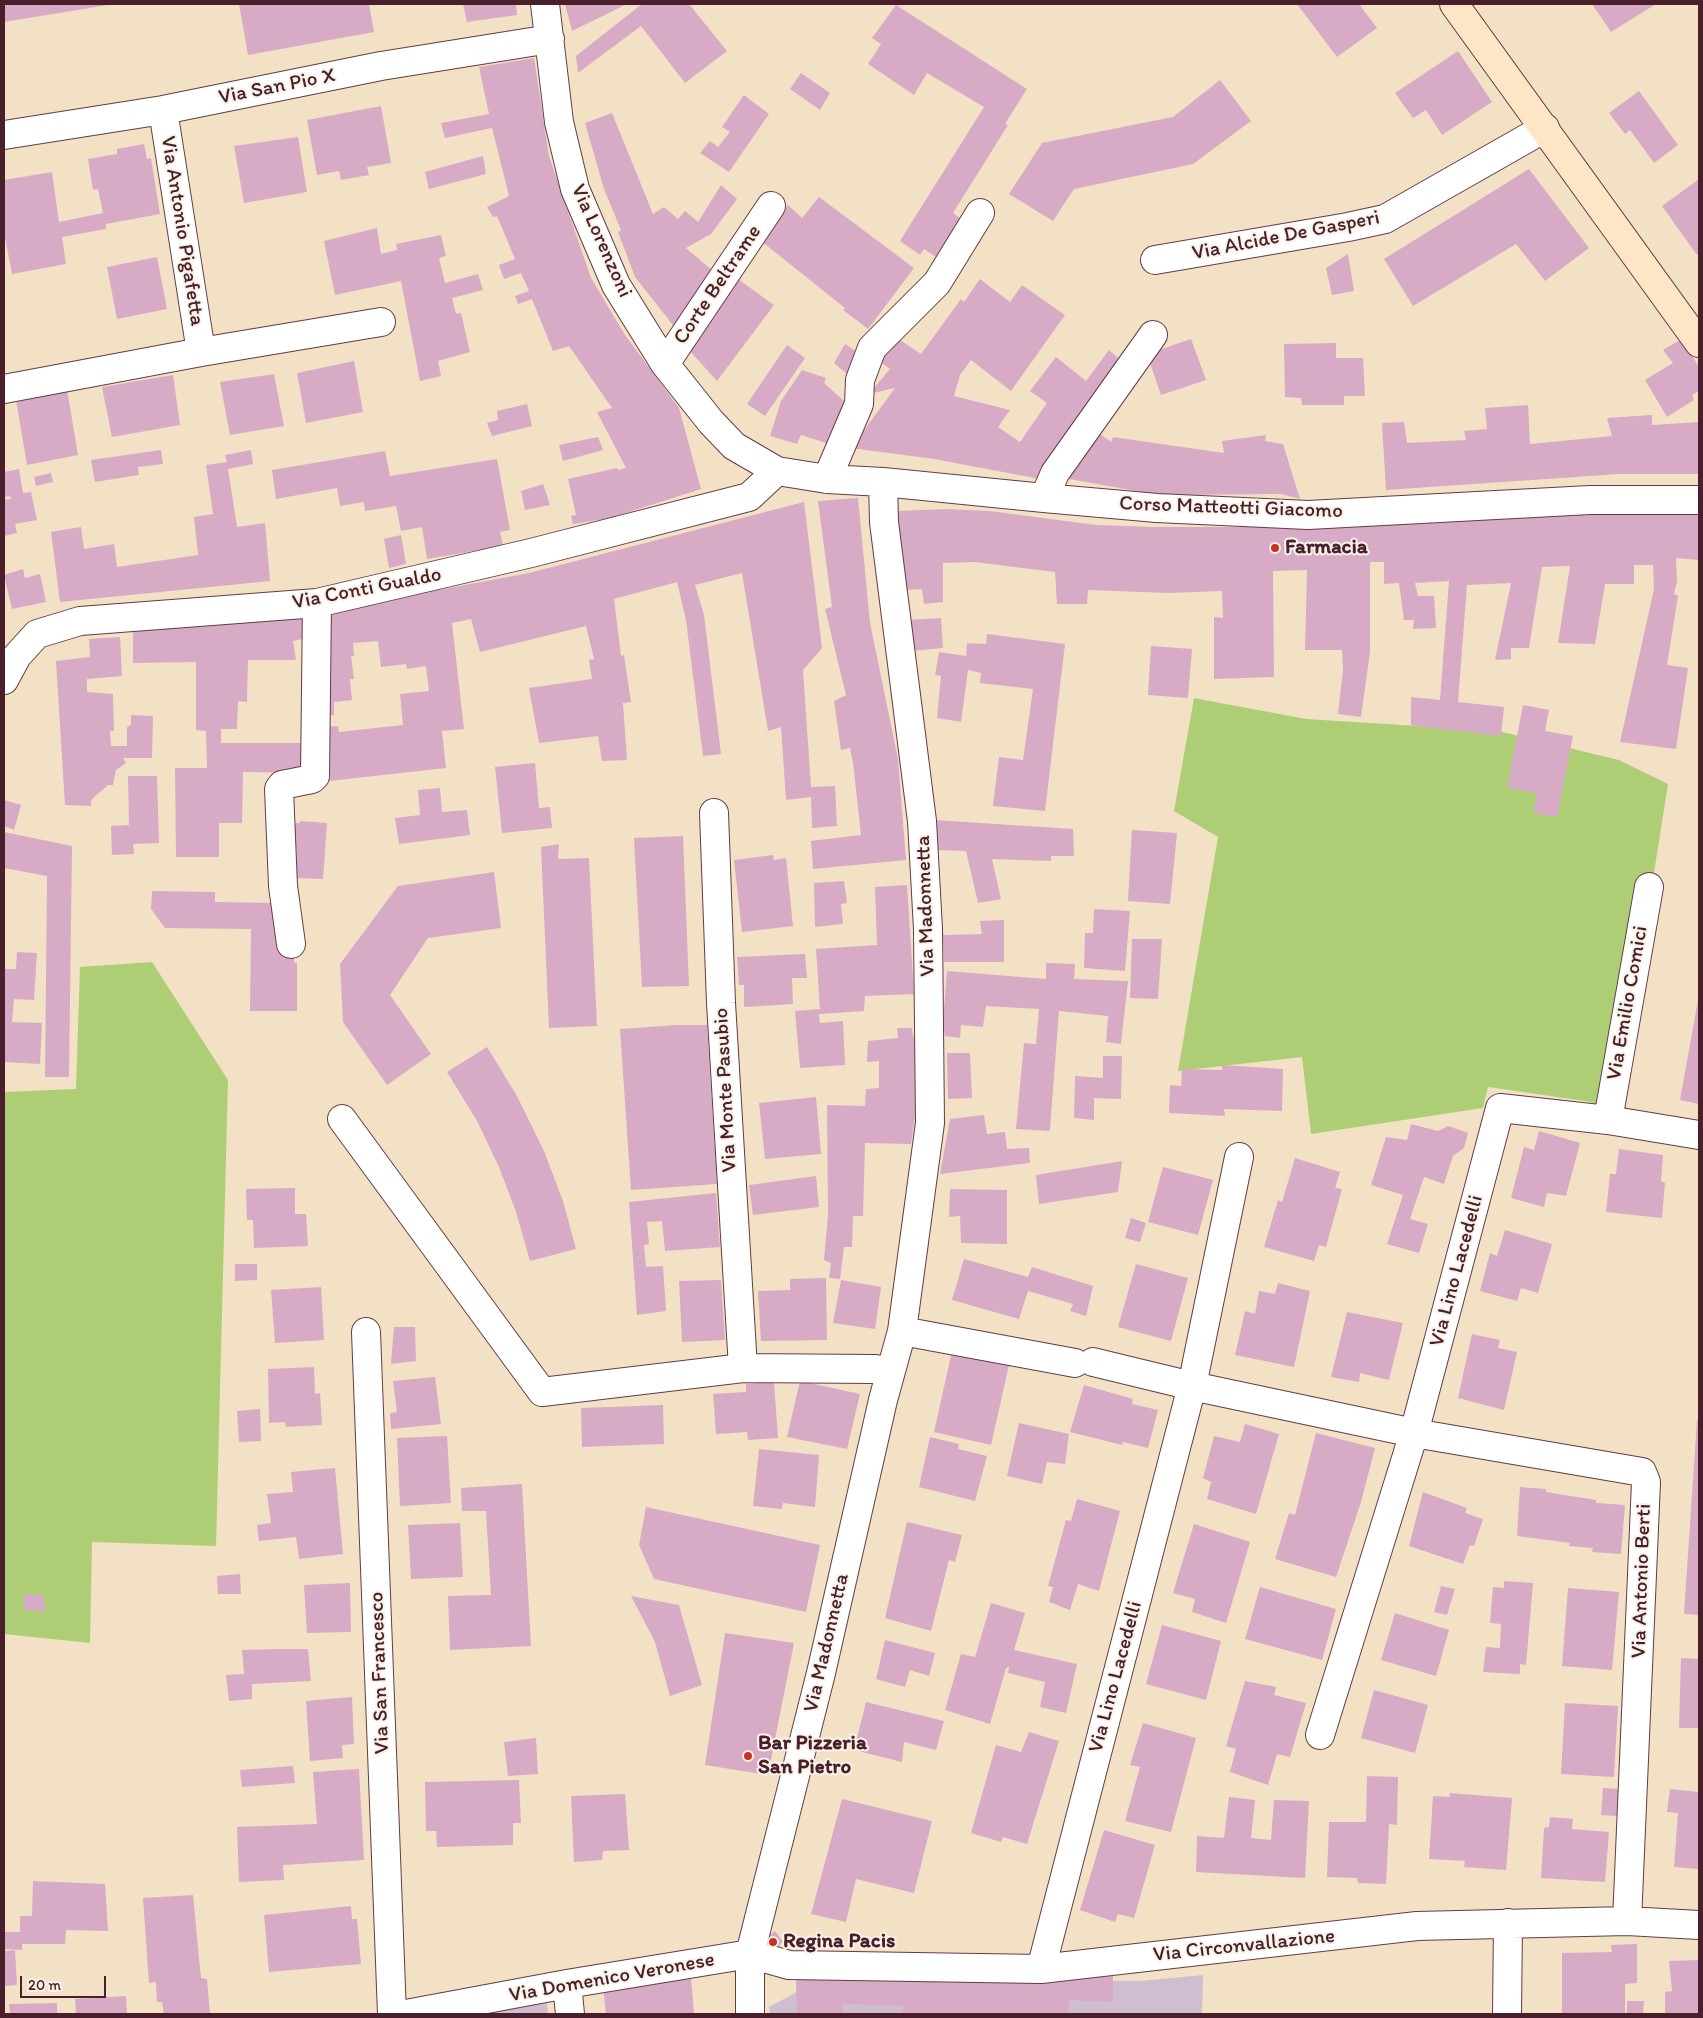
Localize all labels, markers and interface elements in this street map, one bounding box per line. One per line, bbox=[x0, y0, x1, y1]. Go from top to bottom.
street label: Via San Pio X bbox=[217, 63, 337, 111]
street label: Via Antonio Pigafetta bbox=[155, 134, 209, 328]
street label: Via Lorenzoni bbox=[565, 180, 637, 302]
street label: Via Alcide De Gasperi bbox=[1190, 205, 1382, 267]
street label: Corte Beltrame bbox=[669, 220, 767, 350]
street label: Corso Matteotti Giacomo bbox=[1119, 492, 1343, 524]
place label: Farmacia bbox=[1285, 535, 1368, 561]
marker: Farmacia bbox=[1269, 542, 1281, 554]
street label: Via Conti Gualdo bbox=[290, 562, 444, 616]
street label: Via Madonnetta bbox=[911, 835, 941, 977]
street label: Via Emilio Comici bbox=[1602, 924, 1654, 1082]
street label: Via Monte Pasubio bbox=[709, 1007, 743, 1173]
street label: Via Lino Lacedelli bbox=[1425, 1192, 1489, 1350]
street label: Via Antonio Berti bbox=[1627, 1503, 1657, 1659]
street label: Via Madonnetta bbox=[799, 1571, 855, 1715]
street label: Via San Francesco bbox=[365, 1591, 395, 1755]
street label: Via Lino Lacedelli bbox=[1084, 1598, 1148, 1756]
place label: Bar Pizzeria San Pietro bbox=[758, 1731, 867, 1781]
marker: Bar Pizzeria San Pietro bbox=[742, 1750, 754, 1762]
street label: Via Circonvallazione bbox=[1152, 1924, 1336, 1968]
place label: Regina Pacis bbox=[783, 1929, 895, 1955]
marker: Regina Pacis bbox=[767, 1936, 779, 1948]
street label: Via Domenico Veronese bbox=[507, 1948, 717, 2008]
scale bar bbox=[22, 1966, 109, 1998]
text: 20 m bbox=[28, 1976, 61, 1994]

